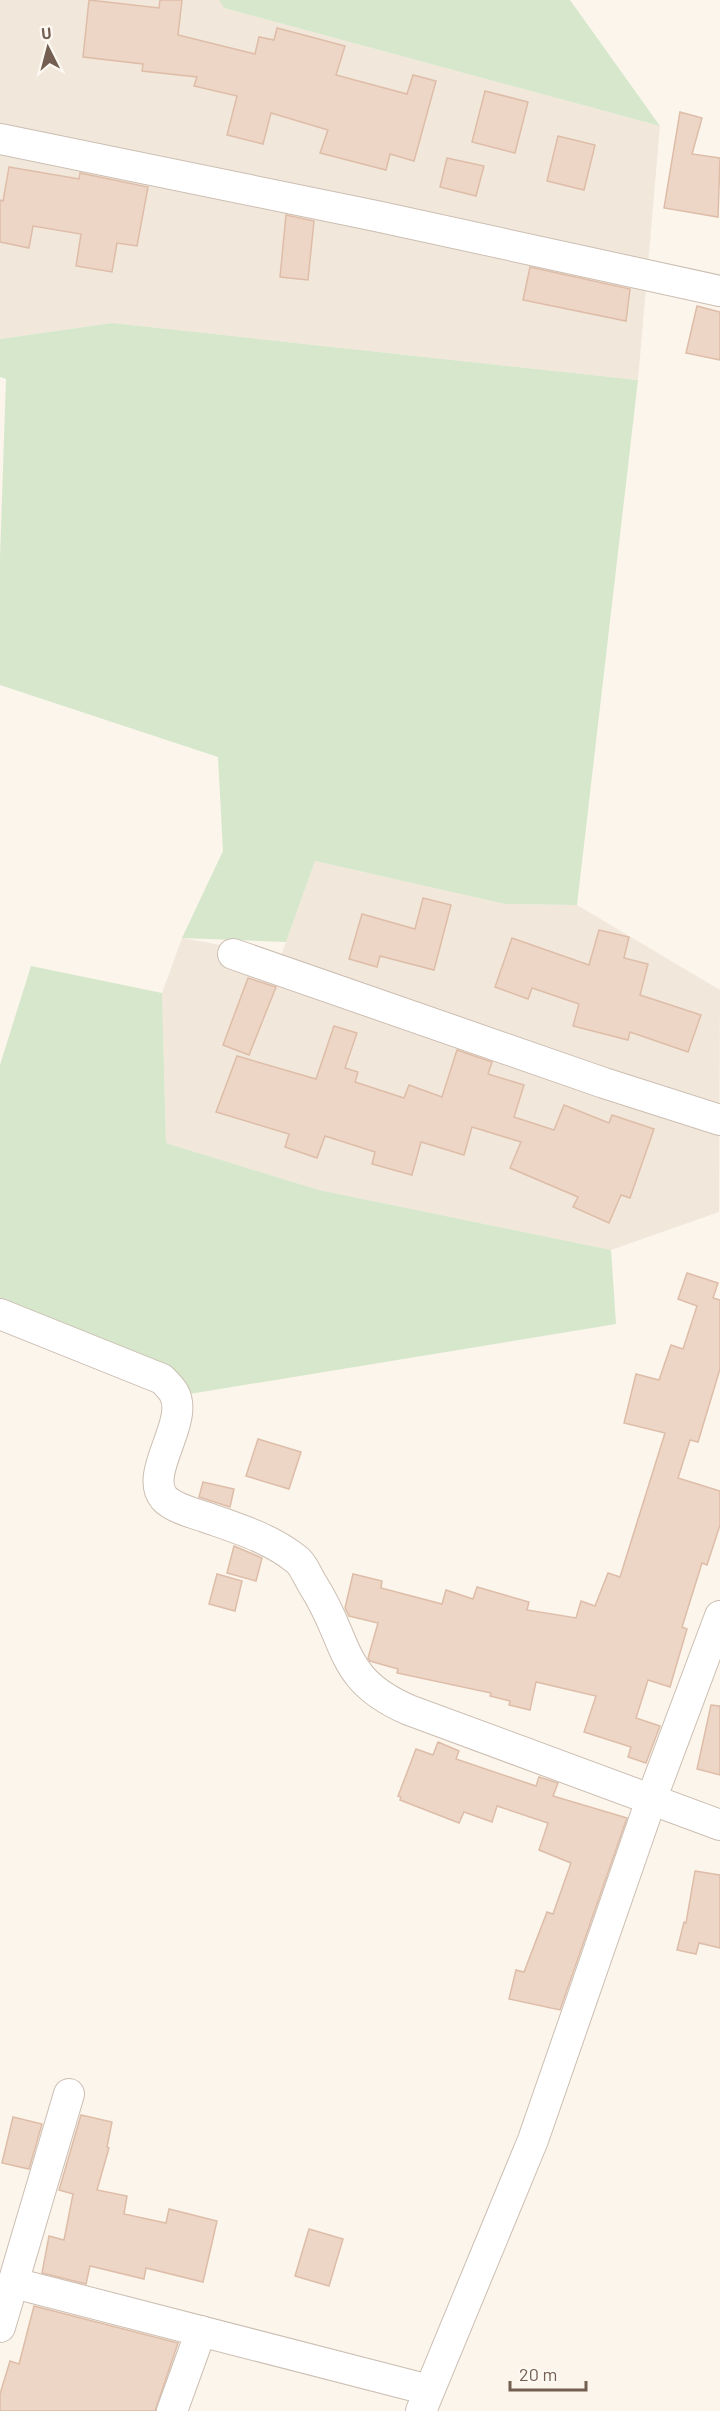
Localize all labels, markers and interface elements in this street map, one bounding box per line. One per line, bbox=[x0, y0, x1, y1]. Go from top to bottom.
north arrow bbox=[18, 18, 78, 78]
text: U bbox=[40, 23, 52, 43]
scale bar bbox=[510, 2354, 586, 2392]
text: 20 m bbox=[519, 2363, 557, 2385]

